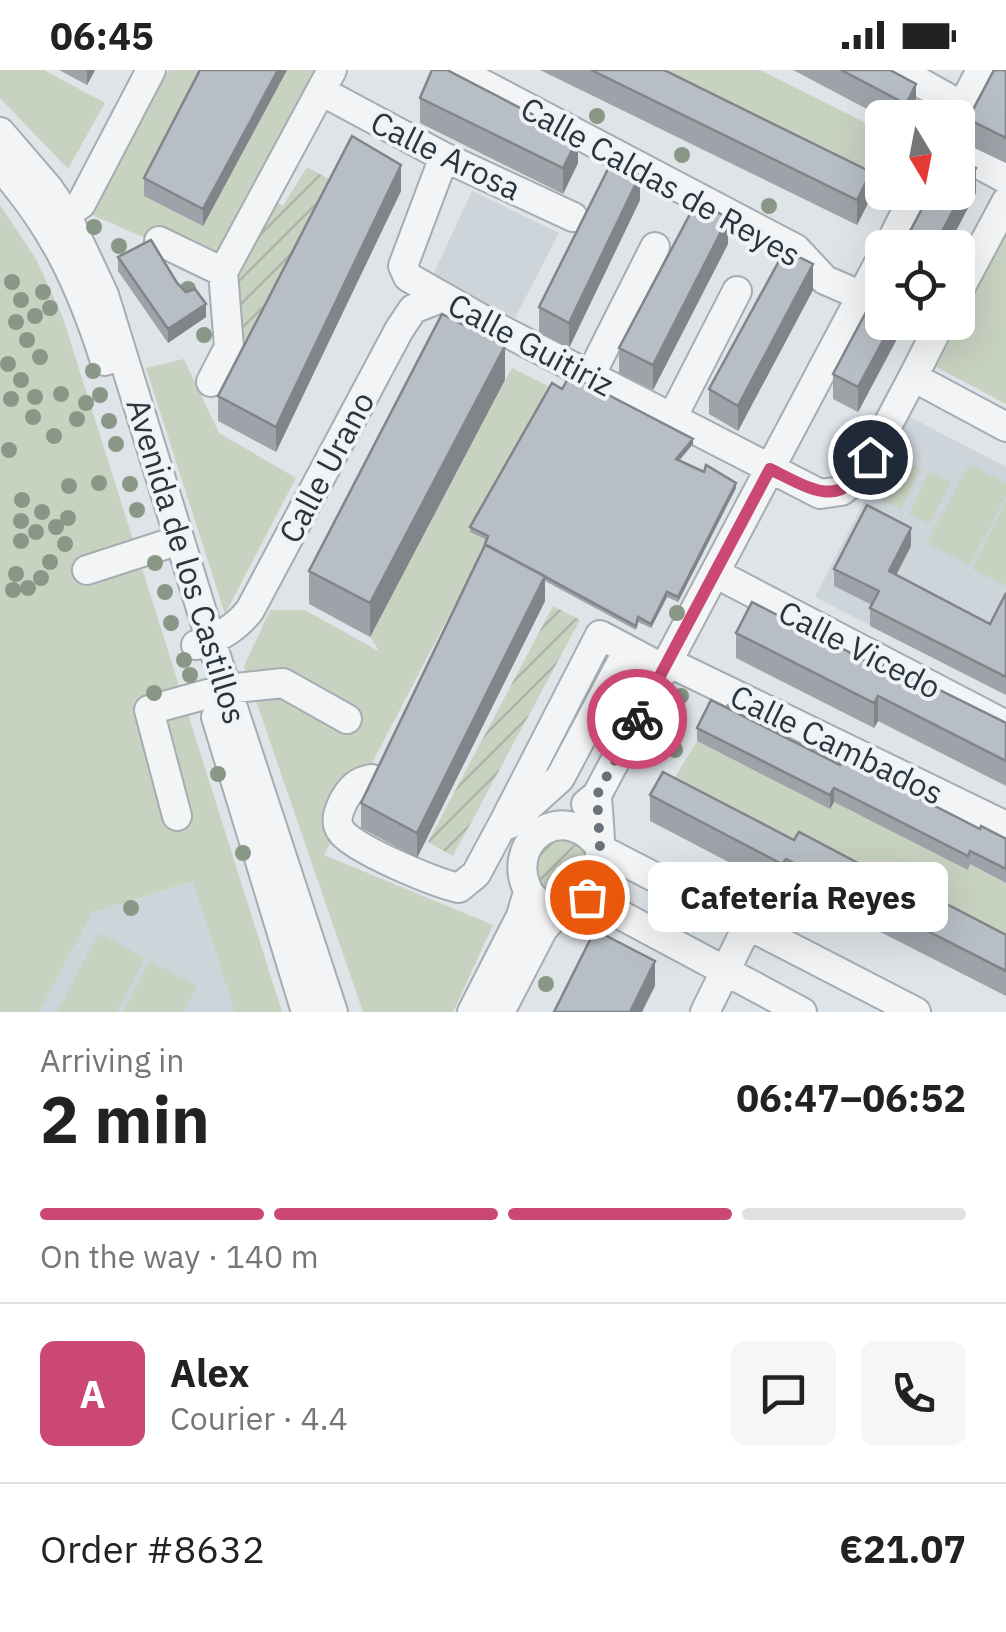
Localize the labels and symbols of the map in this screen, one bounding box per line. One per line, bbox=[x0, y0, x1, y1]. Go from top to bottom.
street label: Calle Caldas de Reyes bbox=[514, 87, 808, 275]
north arrow bbox=[865, 100, 975, 210]
street label: Calle Arosa bbox=[364, 101, 528, 209]
street label: Calle Guitiriz bbox=[441, 283, 621, 405]
street label: Calle Urano bbox=[269, 384, 383, 550]
street label: Avenida de los Castillos bbox=[117, 393, 257, 729]
pin bbox=[828, 415, 913, 500]
street label: Calle Vicedo bbox=[772, 590, 948, 708]
courier bbox=[587, 669, 687, 769]
street label: Calle Cambados bbox=[724, 674, 950, 814]
pin bbox=[545, 855, 630, 940]
callout: Cafetería Reyes bbox=[647, 862, 947, 932]

